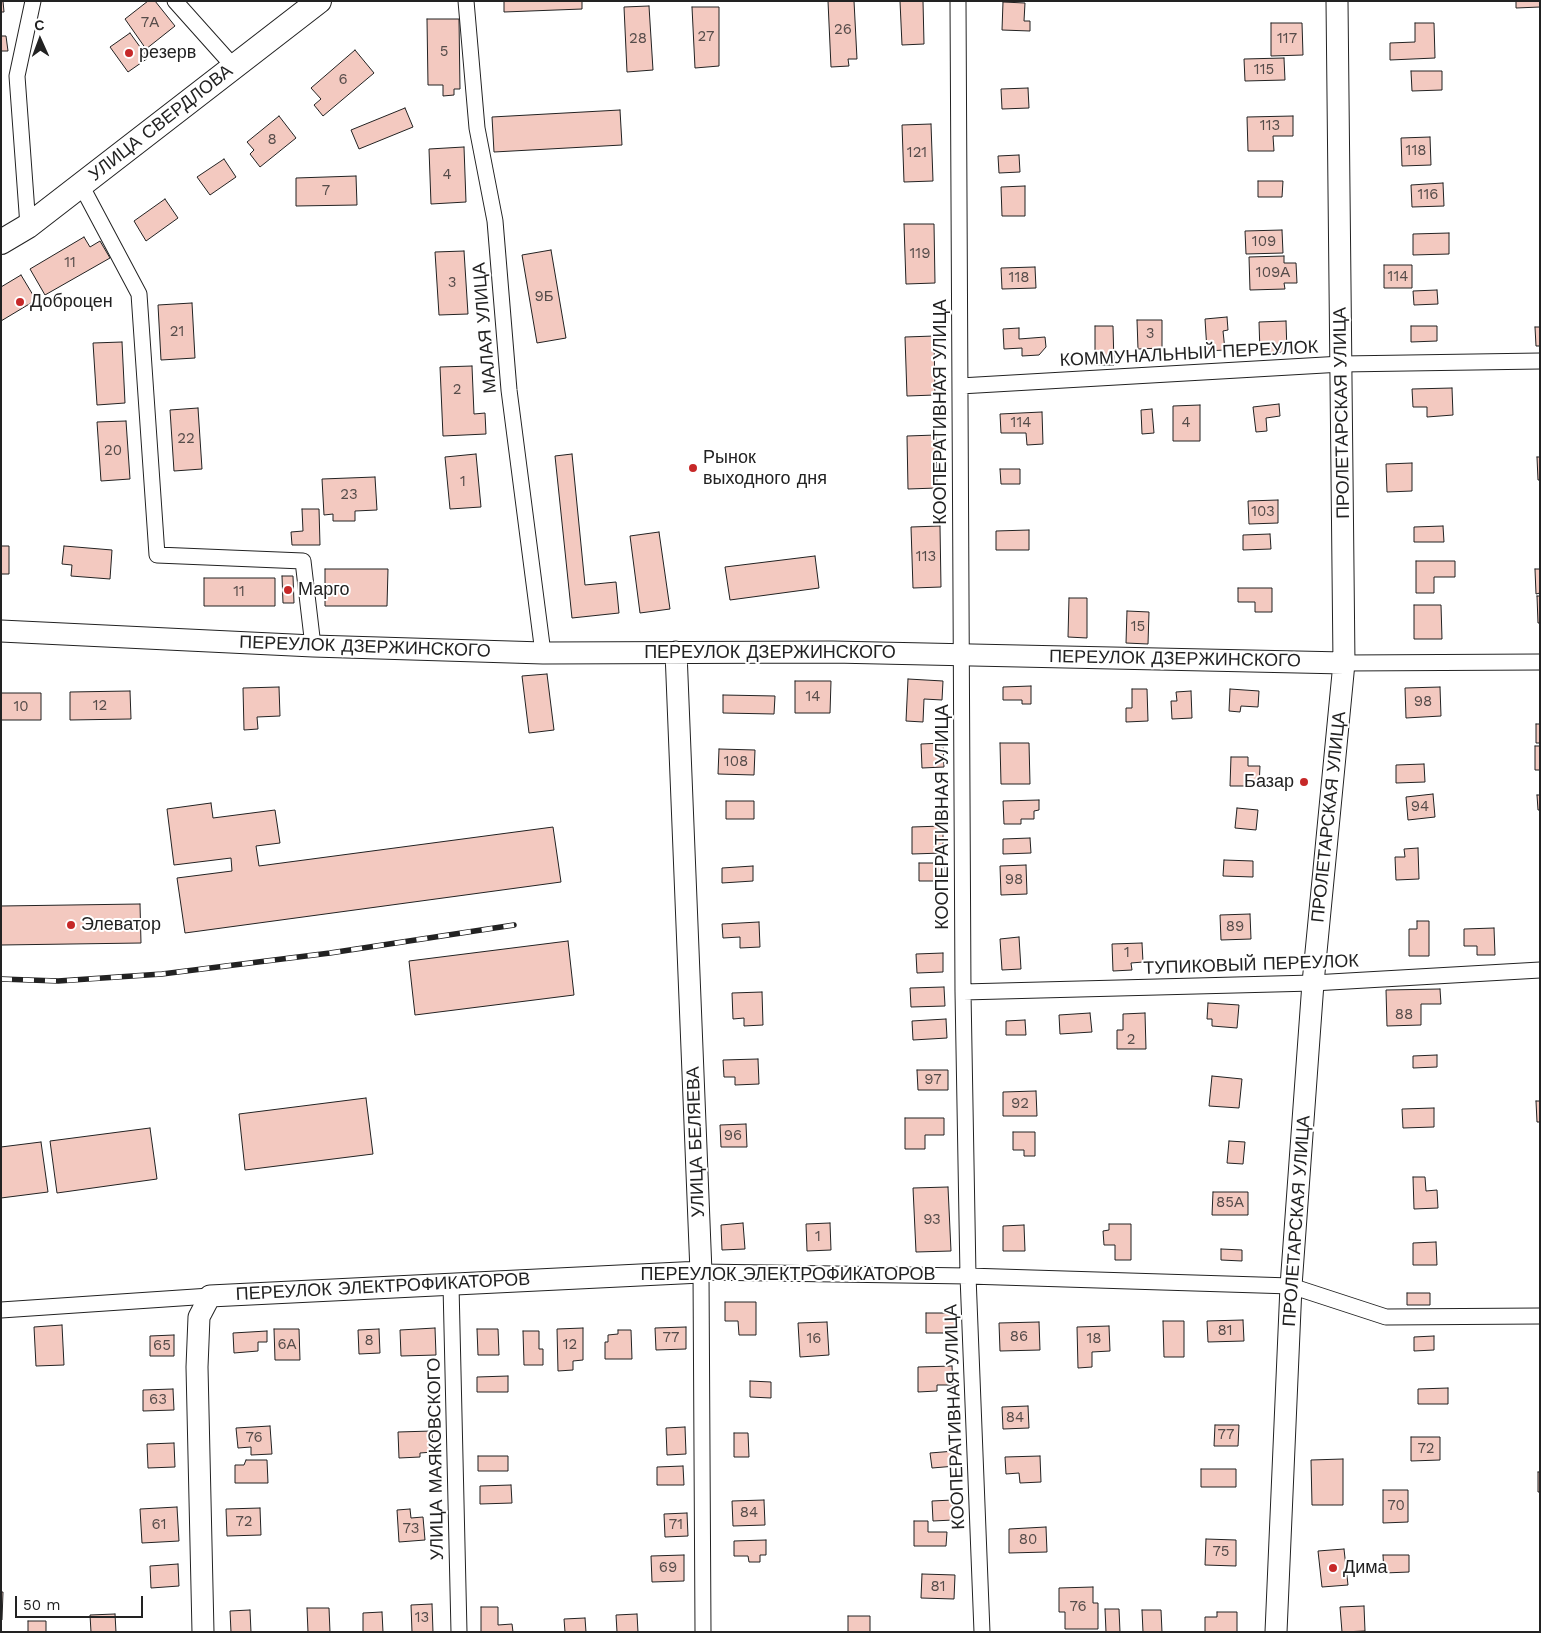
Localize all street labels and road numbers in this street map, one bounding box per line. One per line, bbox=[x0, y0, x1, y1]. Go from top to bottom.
street label: УЛИЦА СВЕРДЛОВА bbox=[85, 60, 237, 186]
street label: МАЛАЯ УЛИЦА bbox=[469, 262, 501, 394]
street label: КООПЕРАТИВНАЯ УЛИЦА bbox=[930, 299, 952, 525]
street label: ПРОЛЕТАРСКАЯ УЛИЦА bbox=[1329, 307, 1355, 519]
street label: КОММУНАЛЬНЫЙ ПЕРЕУЛОК bbox=[1059, 336, 1319, 372]
street label: ПЕРЕУЛОК ДЗЕРЖИНСКОГО bbox=[239, 632, 491, 662]
street label: ПЕРЕУЛОК ДЗЕРЖИНСКОГО bbox=[644, 642, 896, 664]
street label: ПЕРЕУЛОК ДЗЕРЖИНСКОГО bbox=[1049, 646, 1301, 672]
street label: КООПЕРАТИВНАЯ УЛИЦА bbox=[932, 704, 954, 930]
street label: ПРОЛЕТАРСКАЯ УЛИЦА bbox=[1307, 710, 1351, 924]
street label: ТУПИКОВЫЙ ПЕРЕУЛОК bbox=[1143, 950, 1359, 980]
street label: УЛИЦА БЕЛЯЕВА bbox=[683, 1066, 709, 1218]
street label: ПРОЛЕТАРСКАЯ УЛИЦА bbox=[1279, 1115, 1315, 1327]
street label: ПЕРЕУЛОК ЭЛЕКТРОФИКАТОРОВ bbox=[641, 1264, 935, 1286]
street label: ПЕРЕУЛОК ЭЛЕКТРОФИКАТОРОВ bbox=[235, 1268, 531, 1306]
street label: КООПЕРАТИВНАЯ УЛИЦА bbox=[940, 1304, 970, 1530]
street label: УЛИЦА МАЯКОВСКОГО bbox=[423, 1357, 449, 1561]

